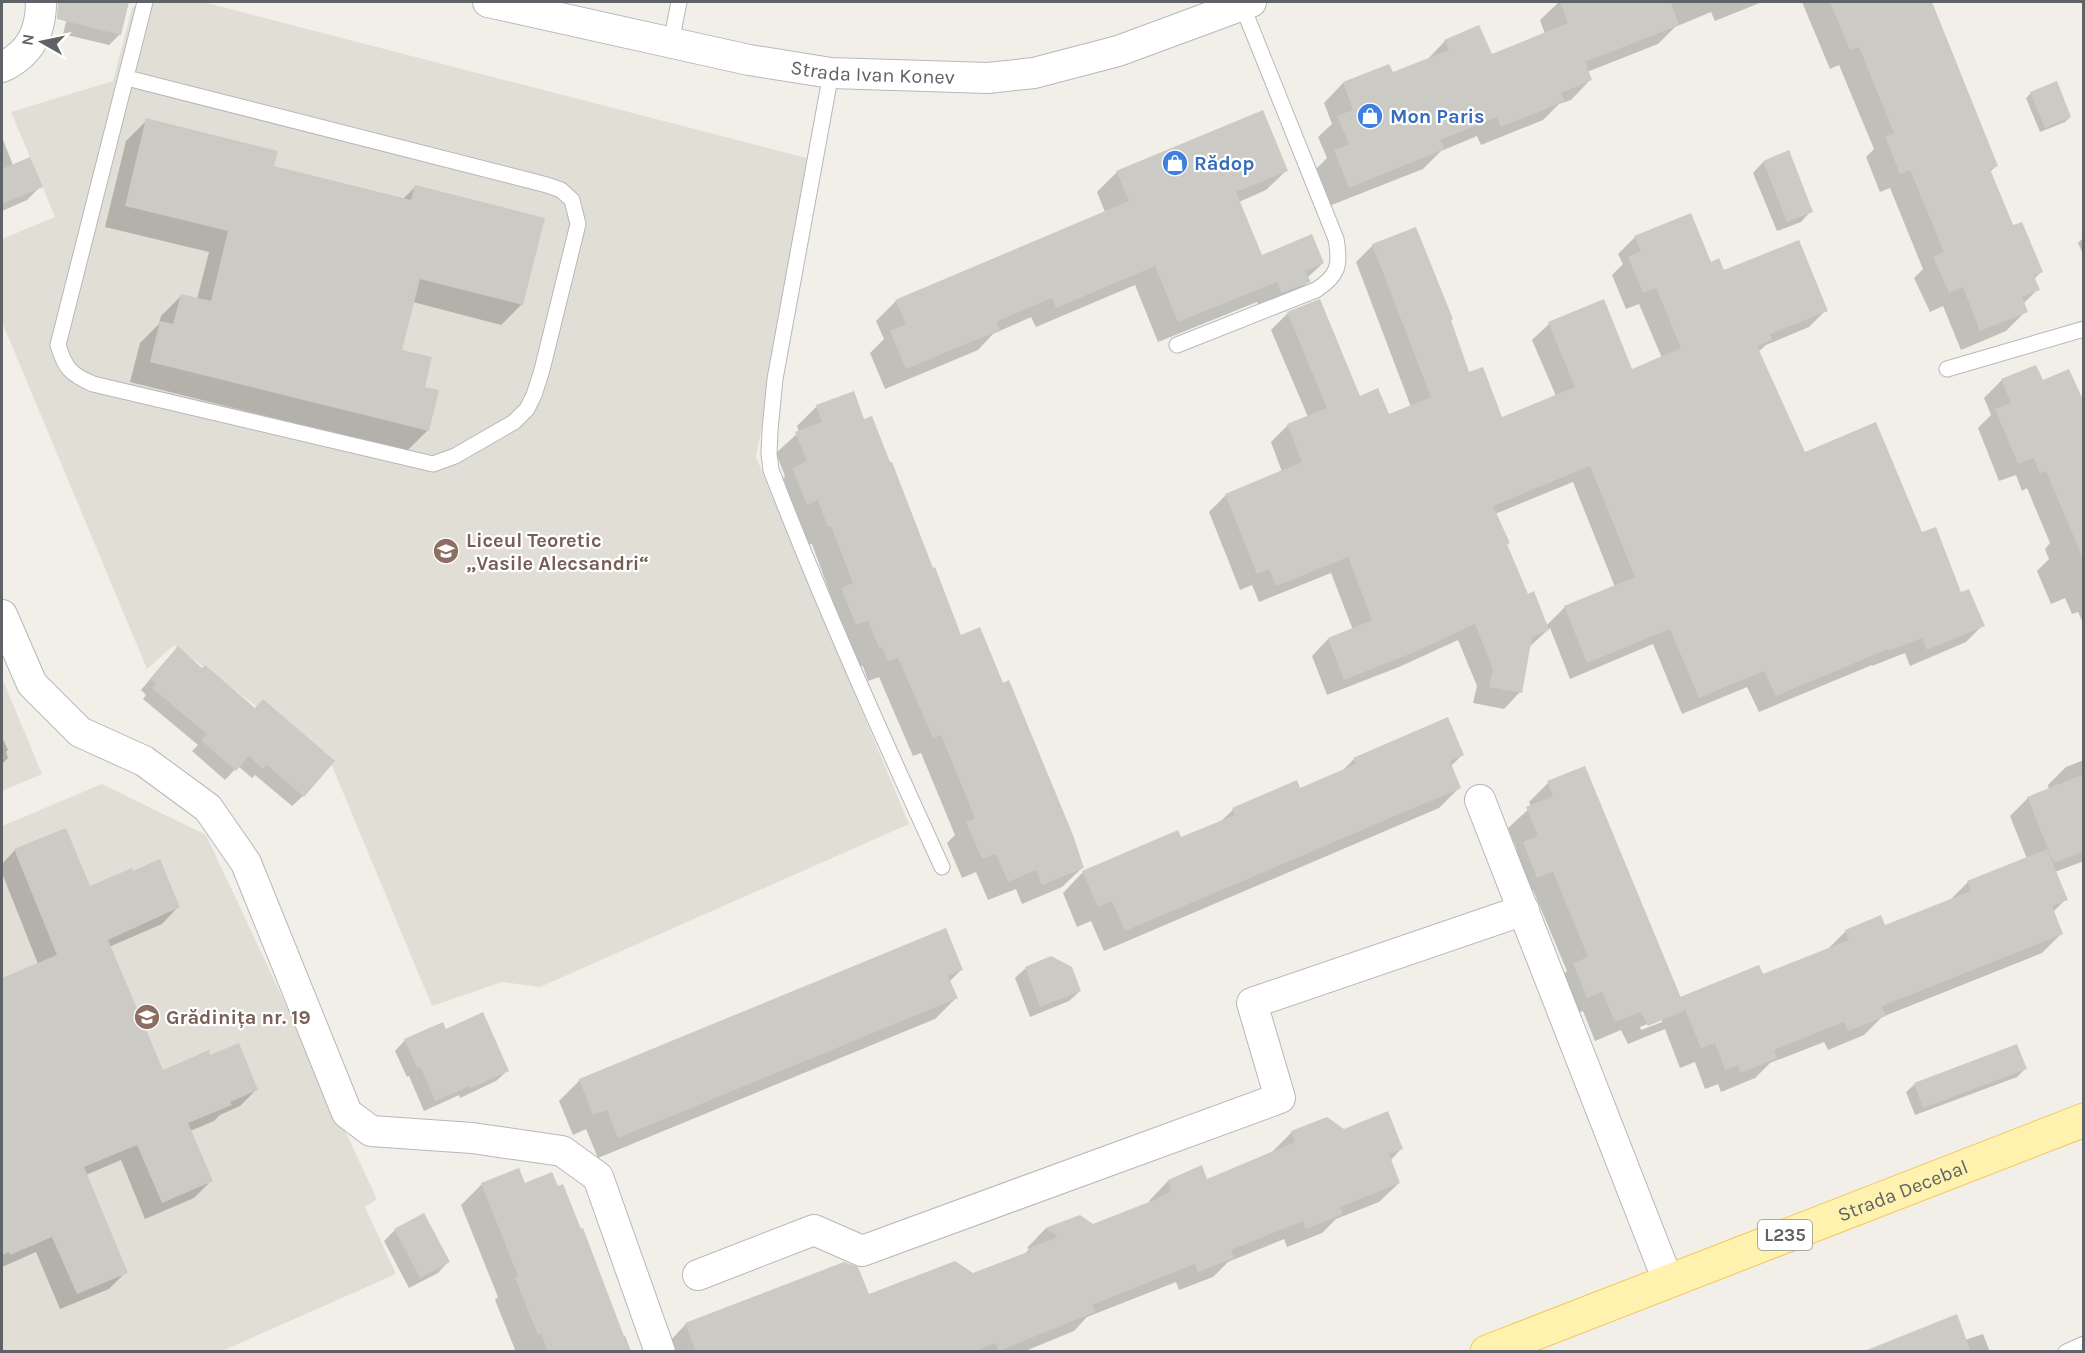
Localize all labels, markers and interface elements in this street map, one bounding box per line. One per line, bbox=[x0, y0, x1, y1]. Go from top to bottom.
north arrow bbox=[12, 12, 72, 72]
text: N bbox=[17, 33, 38, 47]
street label: Strada Ivan Konev bbox=[789, 55, 955, 88]
shop icon: Mon Paris bbox=[1355, 101, 1385, 131]
place label: Mon Paris bbox=[1390, 105, 1485, 128]
shop icon: Rădop bbox=[1160, 148, 1190, 178]
place label: Rădop bbox=[1194, 152, 1254, 175]
place label: Liceul Teoretic „Vasile Alecsandri“ bbox=[466, 529, 649, 575]
school or university icon: Liceul Teoretic „Vasile Alecsandri“ bbox=[431, 536, 461, 566]
school or university icon: Grădinița nr. 19 bbox=[132, 1002, 162, 1032]
place label: Grădinița nr. 19 bbox=[166, 1006, 311, 1029]
street label: Strada Decebal bbox=[1834, 1155, 1971, 1226]
road number: L235 bbox=[1758, 1220, 1812, 1250]

